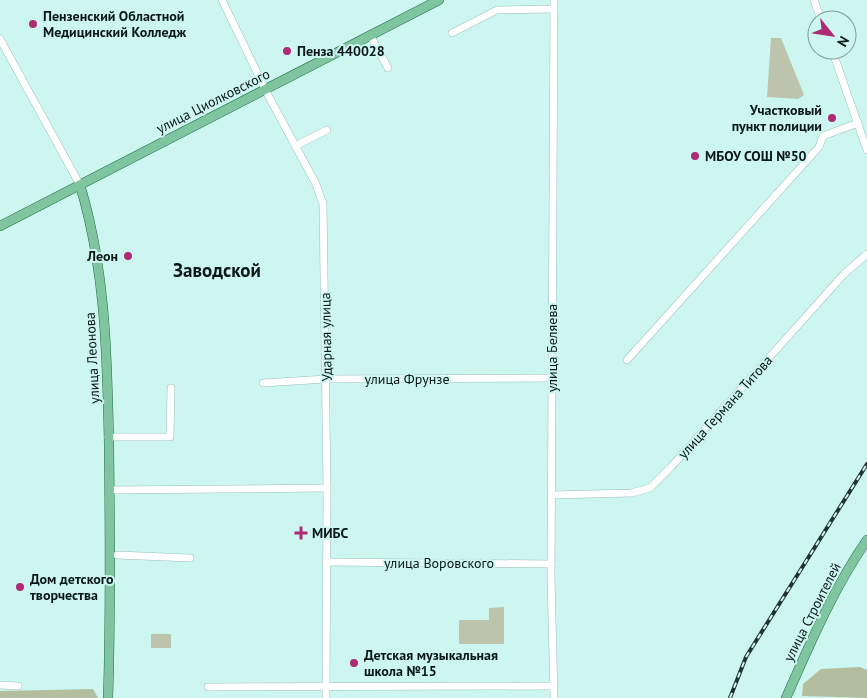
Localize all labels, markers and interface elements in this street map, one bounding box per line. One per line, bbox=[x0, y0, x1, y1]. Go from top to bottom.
place label: Пензенский Областной Медицинский Колледж bbox=[43, 7, 186, 41]
north arrow bbox=[807, 10, 857, 60]
marker: Пензенский Областной Медицинский Колледж bbox=[27, 18, 39, 30]
text: N bbox=[833, 33, 853, 50]
place label: Пенза 440028 bbox=[297, 42, 385, 60]
marker: Пенза 440028 bbox=[281, 45, 293, 57]
street label: улица Циолковского bbox=[153, 65, 273, 137]
place label: Участковый пункт полиции bbox=[732, 101, 822, 135]
marker: Участковый пункт полиции bbox=[826, 112, 838, 124]
place label: МБОУ СОШ №50 bbox=[705, 147, 807, 165]
marker: МБОУ СОШ №50 bbox=[689, 150, 701, 162]
place label: Леон bbox=[86, 247, 118, 265]
marker: Леон bbox=[122, 250, 134, 262]
district label: Заводской bbox=[173, 258, 261, 282]
street label: Ударная улица bbox=[316, 292, 336, 382]
street label: улица Беляева bbox=[543, 304, 561, 392]
street label: улица Леонова bbox=[81, 312, 103, 404]
street label: улица Германа Титова bbox=[674, 351, 776, 462]
street label: улица Фрунзе bbox=[364, 370, 450, 388]
place label: МИБС bbox=[312, 524, 349, 542]
marker: МИБС bbox=[294, 526, 308, 540]
street label: улица Воровского bbox=[384, 554, 494, 572]
street label: улица Строителей bbox=[779, 559, 845, 665]
place label: Дом детского творчества bbox=[30, 570, 114, 604]
marker: Дом детского творчества bbox=[14, 581, 26, 593]
place label: Детская музыкальная школа №15 bbox=[364, 646, 498, 680]
marker: Детская музыкальная школа №15 bbox=[348, 657, 360, 669]

